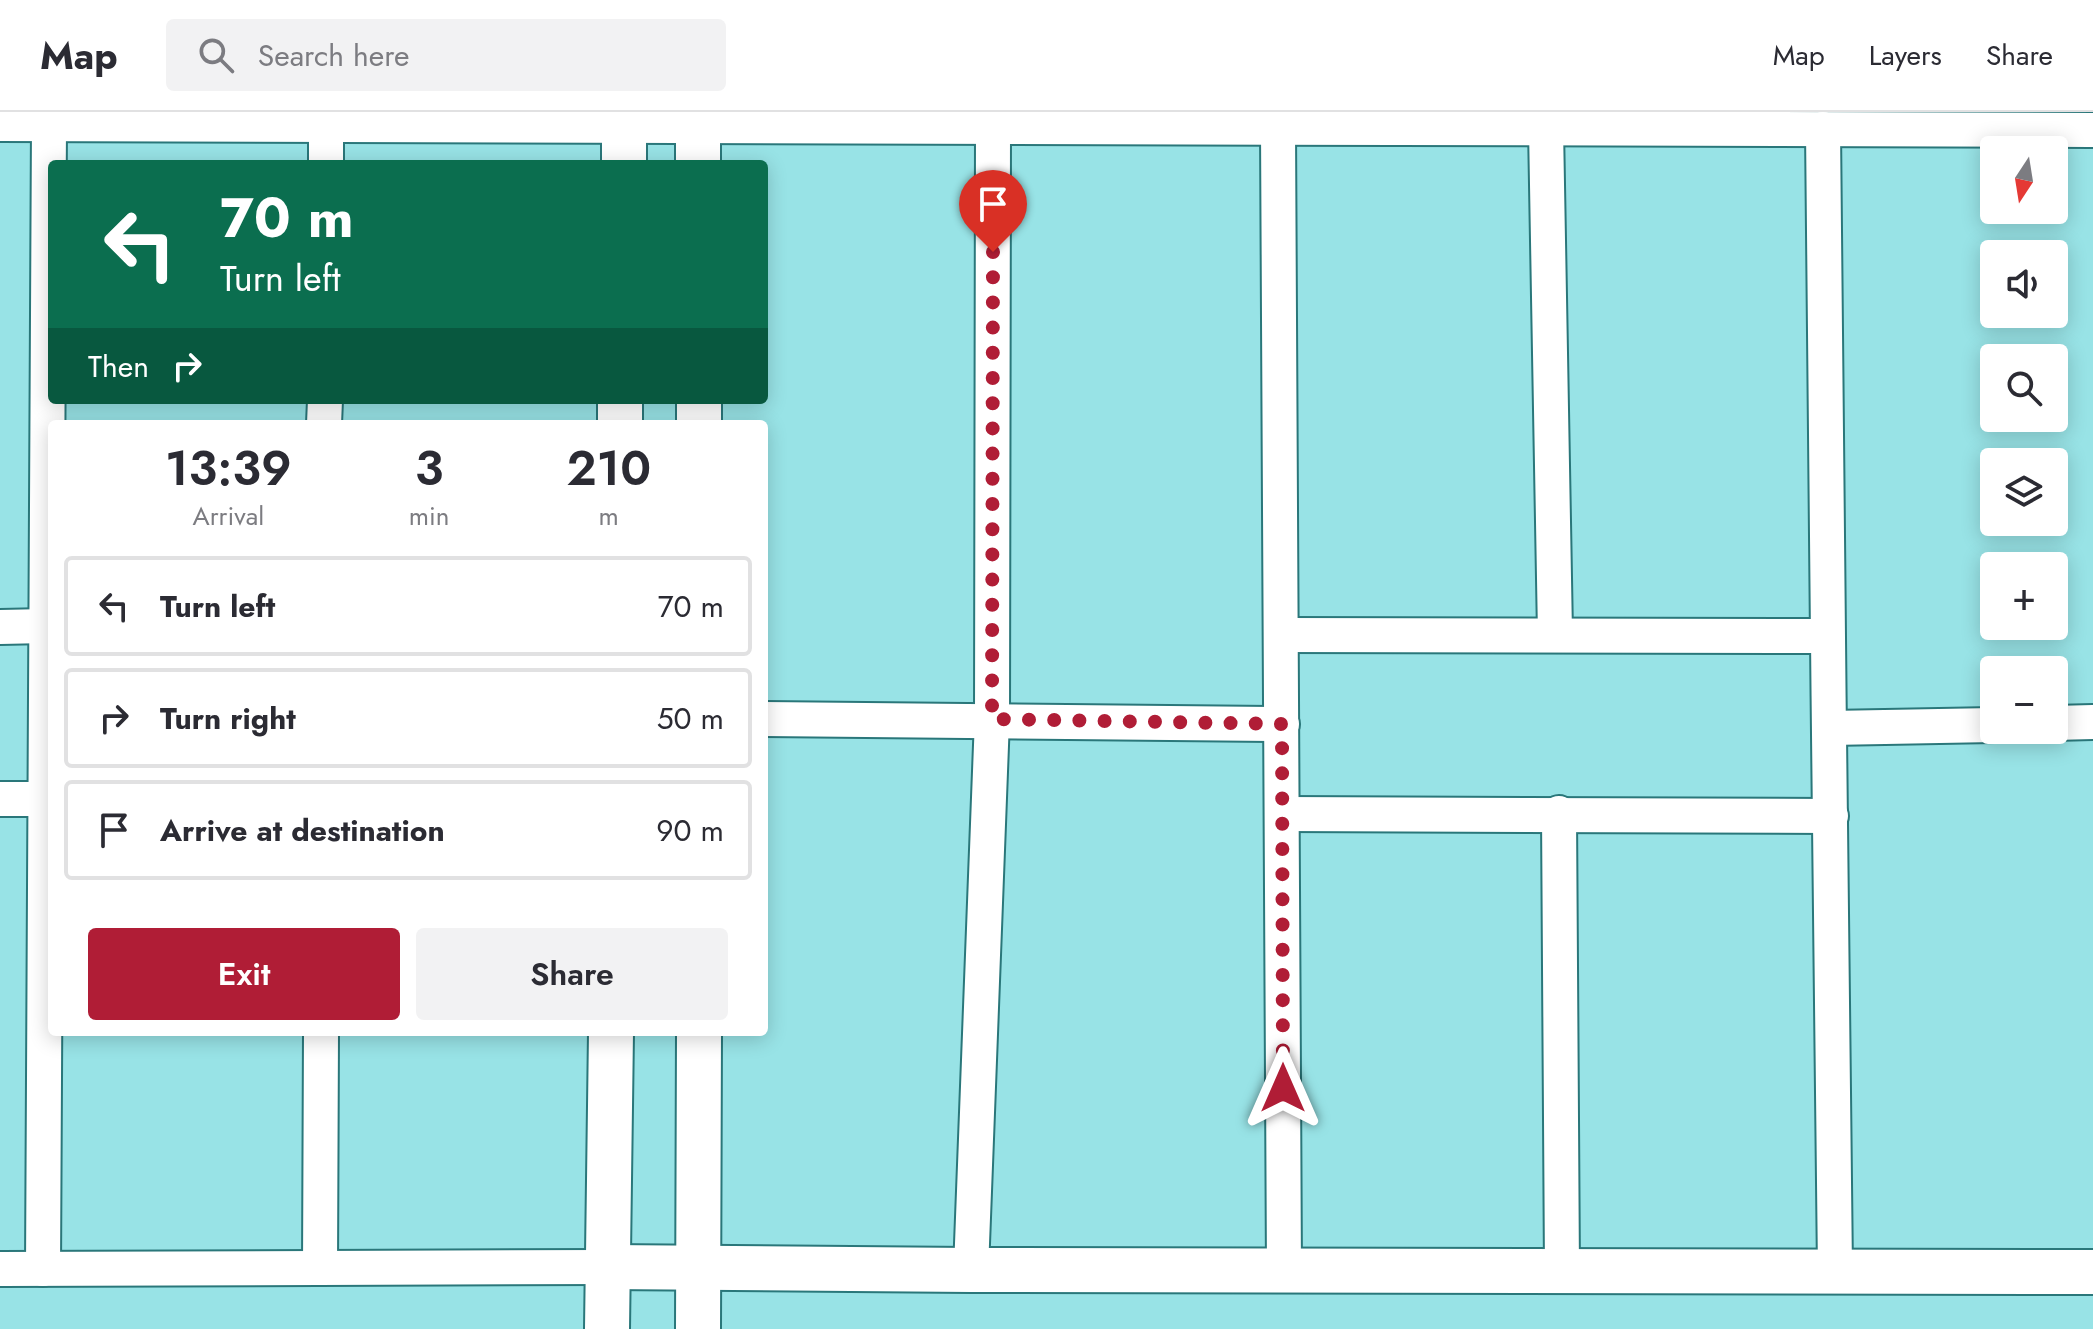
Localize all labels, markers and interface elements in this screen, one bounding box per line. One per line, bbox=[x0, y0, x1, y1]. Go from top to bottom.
search box bbox=[166, 19, 726, 91]
text: Map bbox=[40, 28, 118, 83]
icon: search bbox=[194, 33, 238, 77]
text: Search here bbox=[258, 34, 410, 77]
text: Map bbox=[1773, 35, 1825, 76]
text: Layers bbox=[1869, 35, 1942, 76]
text: Share bbox=[1986, 35, 2053, 76]
north arrow bbox=[1980, 136, 2068, 224]
map controls bbox=[1980, 136, 2068, 744]
pin bbox=[959, 170, 1027, 252]
text: 70 m bbox=[220, 177, 354, 258]
icon: arrive bbox=[971, 182, 1015, 226]
icon: left bbox=[88, 192, 192, 296]
button: sound bbox=[1980, 240, 2068, 328]
text: Turn left bbox=[220, 252, 341, 304]
icon: right bbox=[165, 344, 209, 388]
button: search bbox=[1980, 344, 2068, 432]
text: Then bbox=[88, 345, 149, 388]
text: 13:39 bbox=[165, 434, 292, 503]
text: 3 bbox=[415, 434, 443, 503]
text: 210 bbox=[566, 434, 651, 503]
button: layers bbox=[1980, 448, 2068, 536]
text: Arrival bbox=[193, 497, 264, 535]
text: min bbox=[409, 497, 449, 535]
text: m bbox=[599, 497, 619, 535]
button: + bbox=[1980, 552, 2068, 640]
icon: left bbox=[92, 584, 136, 628]
text: Turn left bbox=[160, 585, 275, 628]
text: 70 m bbox=[658, 585, 724, 628]
button: − bbox=[1980, 656, 2068, 744]
icon: right bbox=[92, 696, 136, 740]
text: Turn right bbox=[160, 697, 296, 740]
text: 50 m bbox=[657, 697, 724, 740]
icon: arrive bbox=[92, 808, 136, 852]
text: Arrive at destination bbox=[160, 809, 445, 852]
text: 90 m bbox=[656, 809, 724, 852]
button: Exit bbox=[88, 928, 400, 1020]
button: Share bbox=[416, 928, 728, 1020]
position arrow bbox=[1241, 1046, 1325, 1130]

